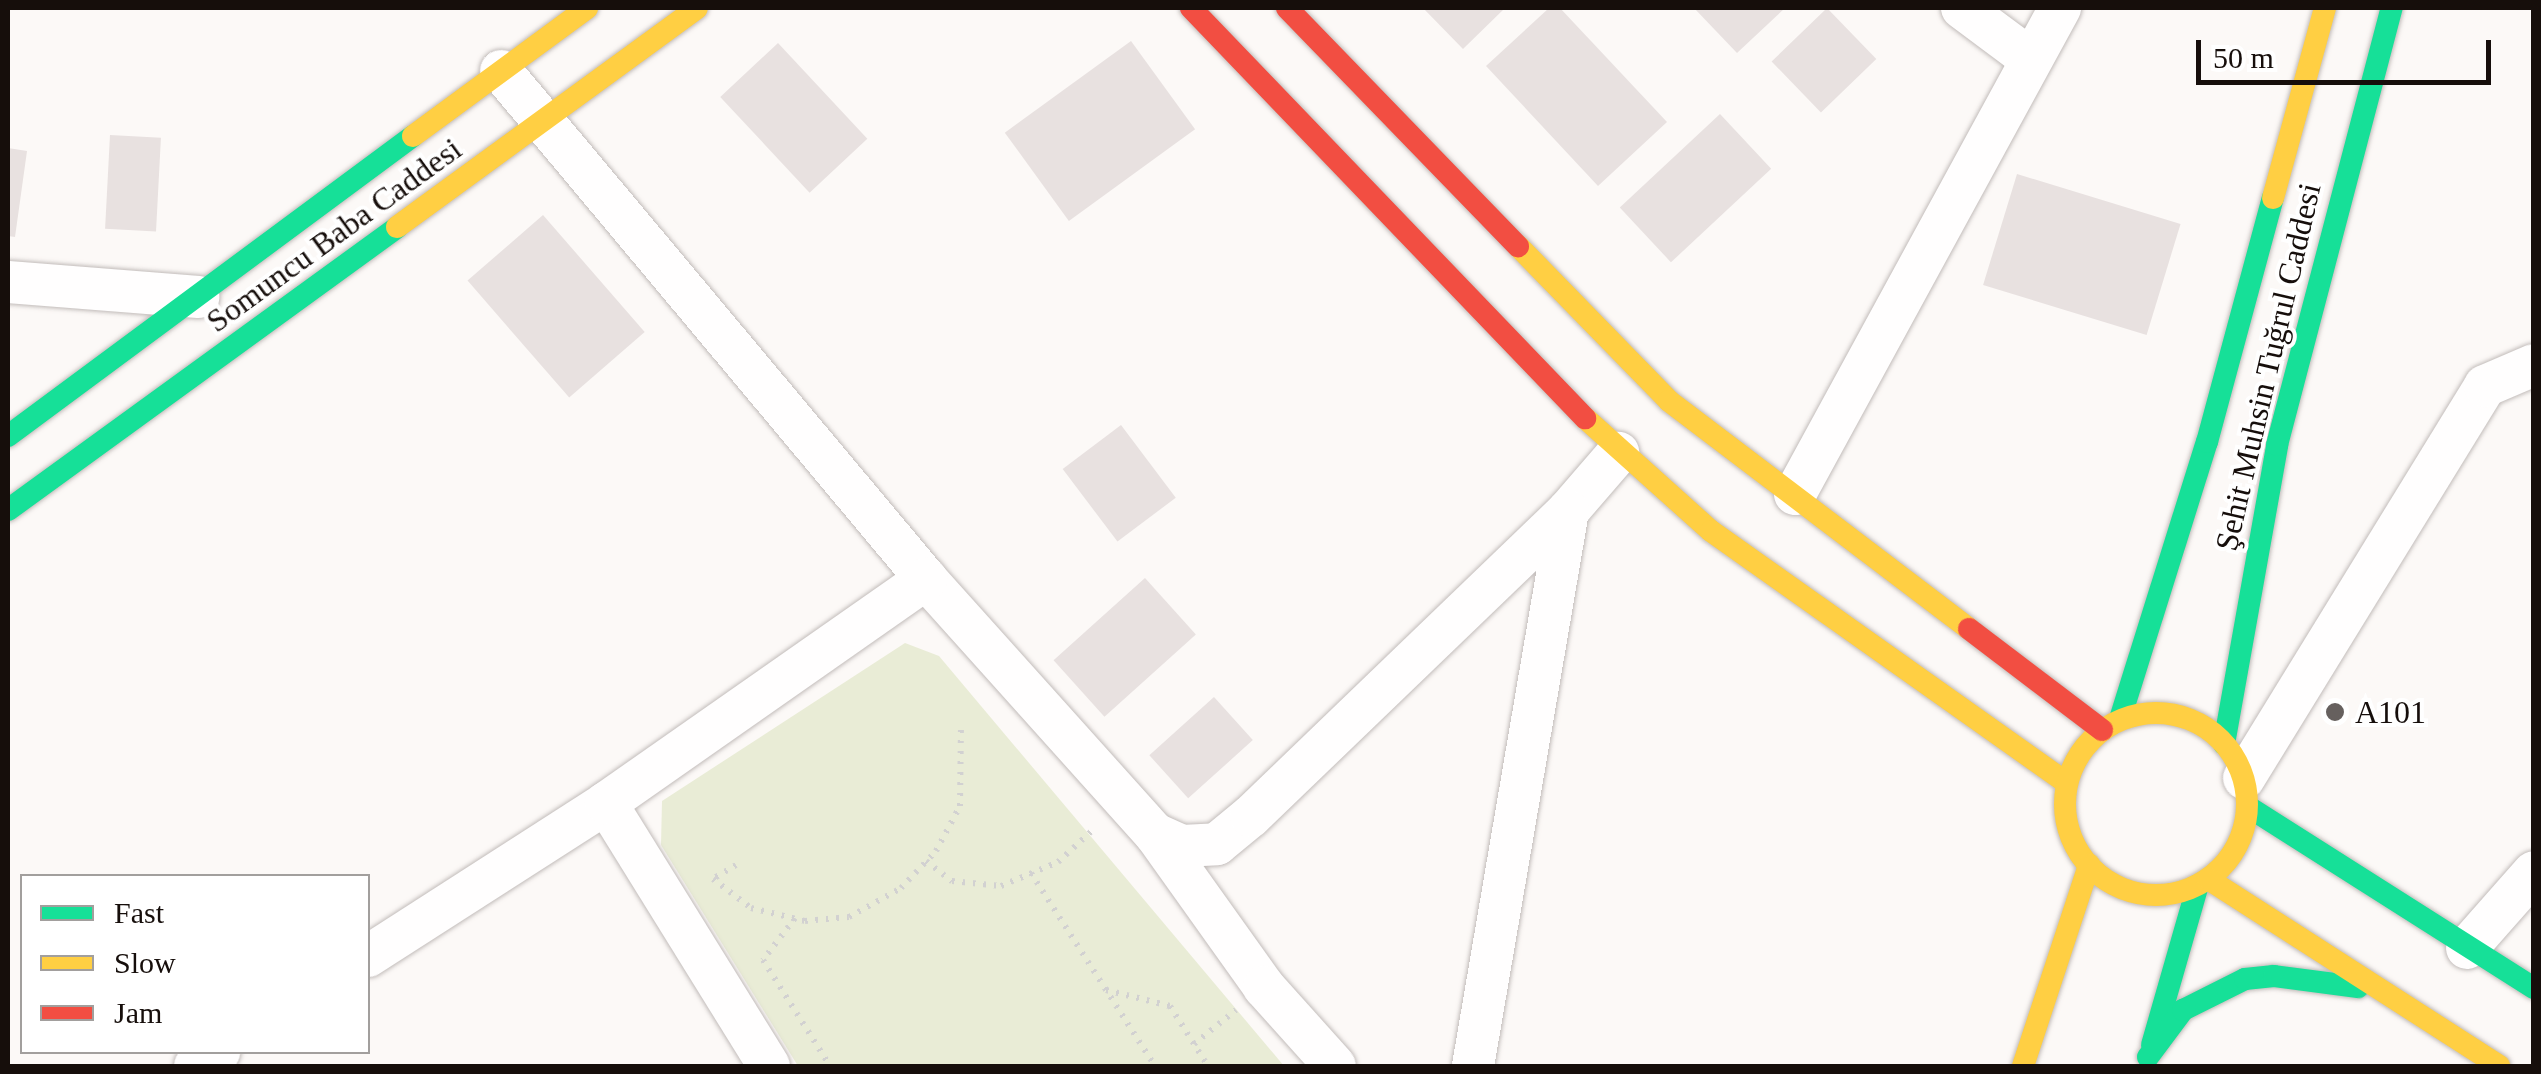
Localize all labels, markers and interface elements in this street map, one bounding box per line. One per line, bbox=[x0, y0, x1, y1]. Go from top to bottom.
scale bar bbox=[2201, 20, 2496, 82]
text: 50 m bbox=[2213, 41, 2274, 74]
street label: Somuncu Baba Caddesi bbox=[199, 130, 469, 340]
street label: Şehit Muhsin Tuğrul Caddesi bbox=[2207, 179, 2329, 555]
place label: A101 bbox=[2355, 693, 2426, 731]
marker: A101 bbox=[2324, 701, 2346, 723]
legend bbox=[20, 874, 370, 1054]
text: Fast bbox=[114, 896, 164, 929]
text: Slow bbox=[114, 946, 176, 979]
text: Jam bbox=[114, 996, 162, 1029]

